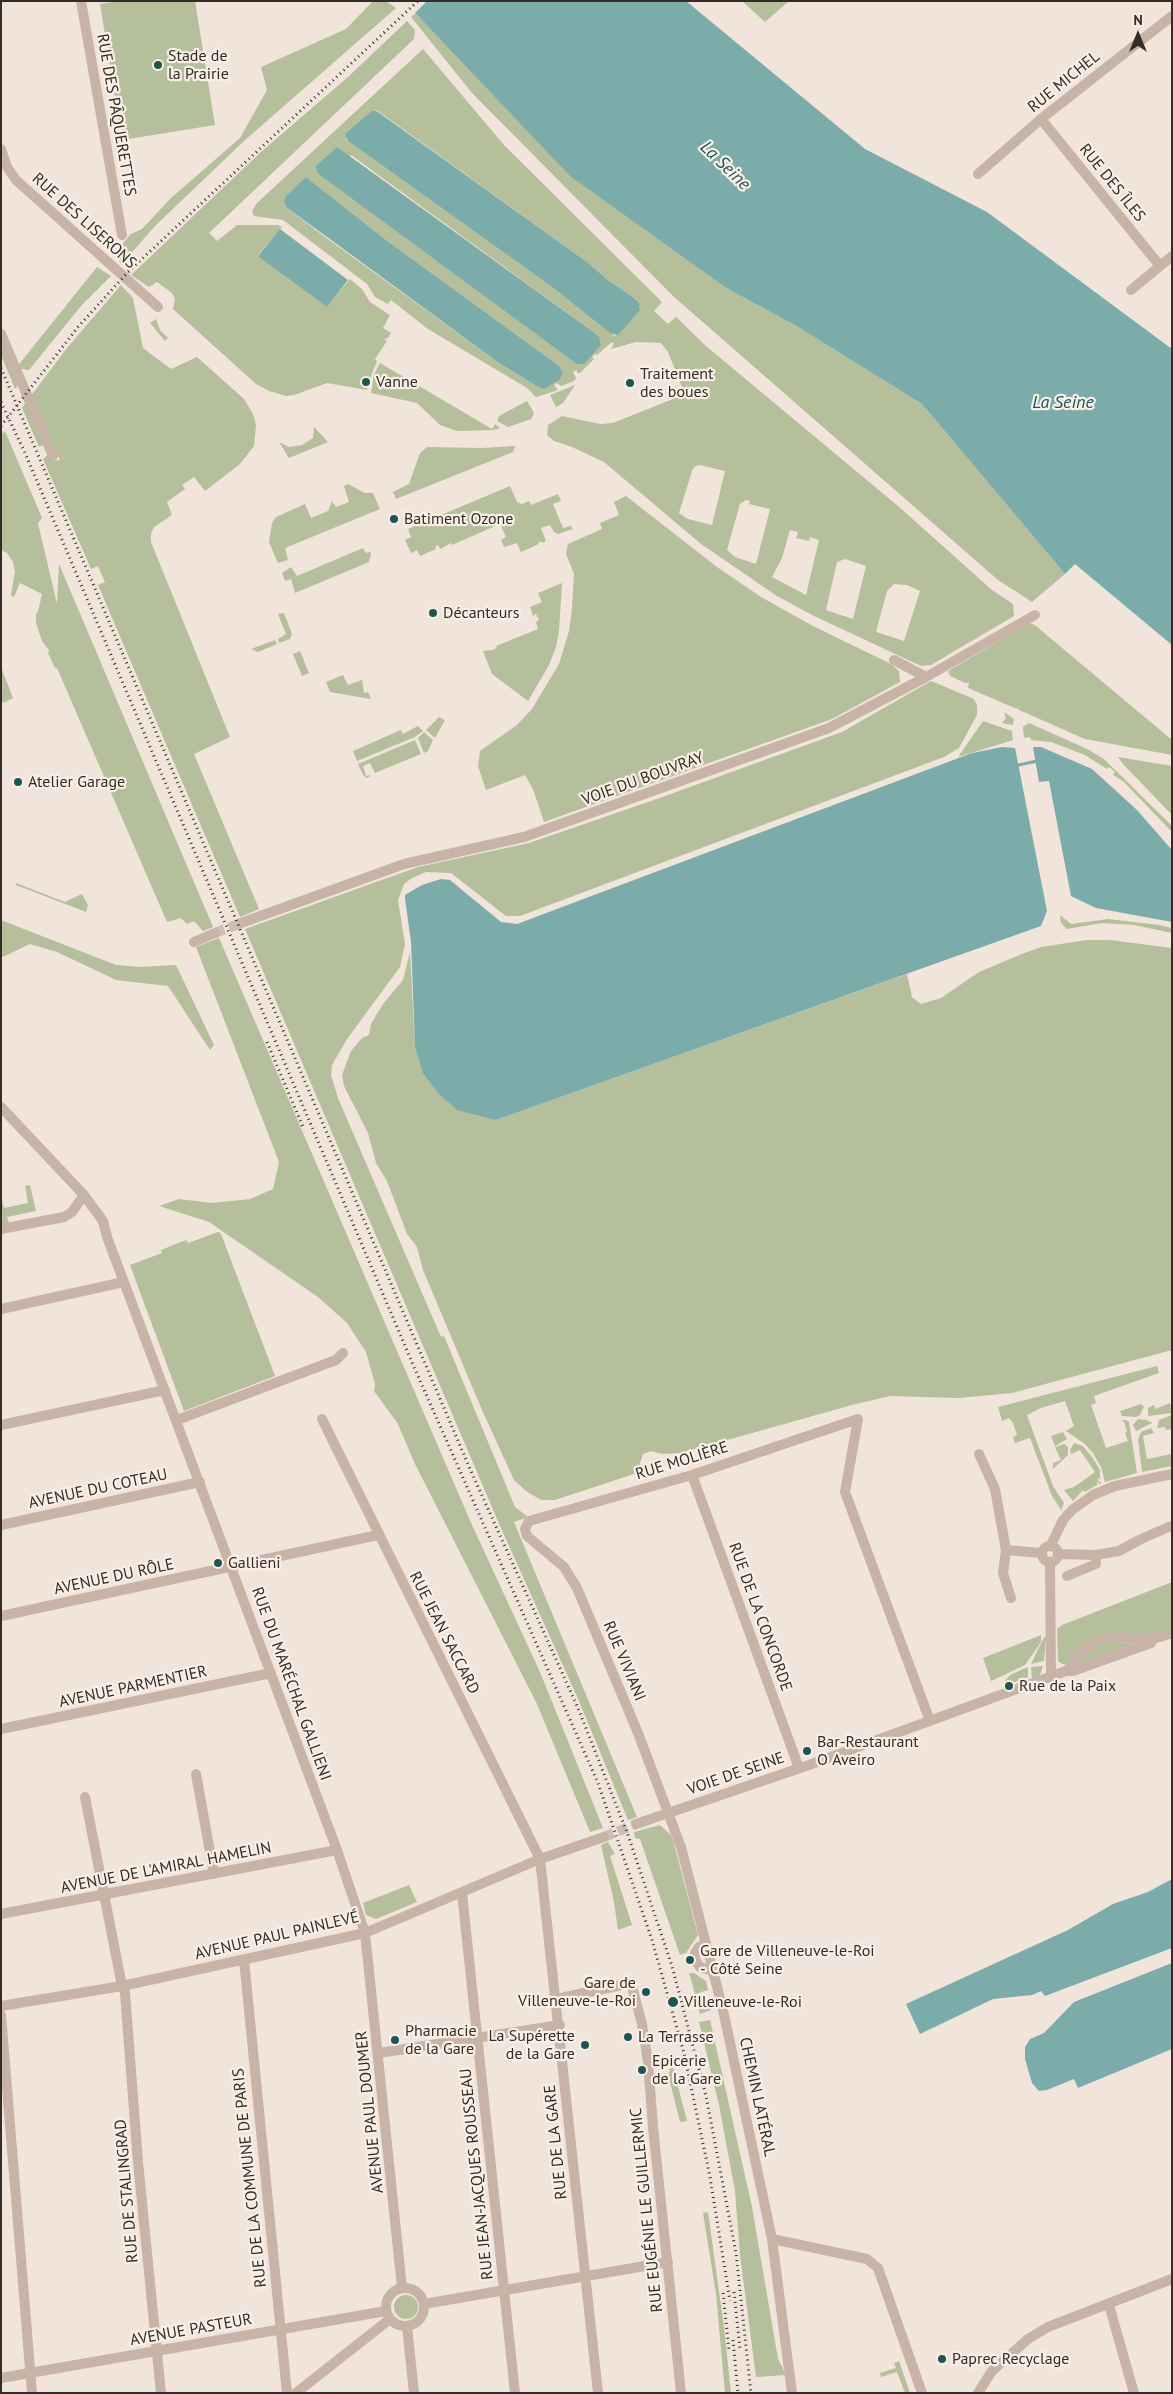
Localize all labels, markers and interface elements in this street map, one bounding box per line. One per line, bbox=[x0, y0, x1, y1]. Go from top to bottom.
north arrow bbox=[1113, 10, 1163, 60]
text: N bbox=[1133, 11, 1143, 29]
street label: RUE DES PÂQUERETTES bbox=[92, 32, 140, 198]
place label: Stade de la Prairie bbox=[168, 46, 229, 84]
street label: RUE MICHEL bbox=[1024, 47, 1104, 117]
marker: Stade de la Prairie bbox=[152, 59, 164, 71]
water label: La Seine bbox=[695, 137, 755, 195]
street label: RUE DES ÎLES bbox=[1075, 140, 1149, 226]
street label: RUE DES LISERONS bbox=[28, 169, 140, 273]
place label: Traitement des boues bbox=[640, 364, 714, 402]
place label: Vanne bbox=[376, 372, 418, 392]
marker: Vanne bbox=[360, 376, 372, 388]
marker: Traitement des boues bbox=[624, 377, 636, 389]
water label: La Seine bbox=[1032, 392, 1094, 414]
place label: Batiment Ozone bbox=[404, 509, 513, 529]
marker: Batiment Ozone bbox=[388, 513, 400, 525]
place label: Décanteurs bbox=[443, 603, 519, 623]
marker: Décanteurs bbox=[427, 607, 439, 619]
street label: VOIE DU BOUVRAY bbox=[579, 748, 707, 810]
place label: Atelier Garage bbox=[28, 772, 125, 792]
marker: Atelier Garage bbox=[12, 776, 24, 788]
street label: RUE MOLIÈRE bbox=[633, 1438, 731, 1484]
street label: AVENUE DU COTEAU bbox=[27, 1465, 169, 1513]
street label: RUE DE LA CONCORDE bbox=[724, 1540, 796, 1694]
place label: Gallieni bbox=[228, 1553, 281, 1573]
street label: AVENUE DU RÔLE bbox=[52, 1555, 176, 1599]
marker: Gallieni bbox=[212, 1557, 224, 1569]
street label: RUE JEAN SACCARD bbox=[405, 1569, 483, 1697]
street label: RUE DU MARÉCHAL GALLIENI bbox=[247, 1585, 335, 1783]
street label: RUE VIVIANI bbox=[599, 1618, 649, 1704]
street label: AVENUE PARMENTIER bbox=[57, 1662, 209, 1712]
place label: Rue de la Paix bbox=[1019, 1676, 1116, 1696]
marker: Rue de la Paix bbox=[1003, 1680, 1015, 1692]
place label: Bar-Restaurant O Aveiro bbox=[817, 1732, 919, 1770]
marker: Bar-Restaurant O Aveiro bbox=[801, 1745, 813, 1757]
street label: VOIE DE SEINE bbox=[685, 1748, 787, 1800]
street label: AVENUE DE L'AMIRAL HAMELIN bbox=[59, 1838, 273, 1898]
street label: AVENUE PAUL PAINLEVÉ bbox=[193, 1908, 361, 1964]
place label: Gare de Villeneuve-le-Roi - Côté Seine bbox=[700, 1941, 875, 1979]
marker: Gare de Villeneuve-le-Roi - Côté Seine bbox=[684, 1954, 696, 1966]
place label: Gare de Villeneuve-le-Roi bbox=[518, 1973, 636, 2011]
marker: Gare de Villeneuve-le-Roi bbox=[640, 1986, 652, 1998]
place label: Villeneuve-le-Roi bbox=[684, 1992, 802, 2012]
marker: Villeneuve-le-Roi bbox=[666, 1995, 680, 2009]
place label: Pharmacie de la Gare bbox=[405, 2021, 477, 2059]
place label: La Supérette de la Gare bbox=[489, 2026, 575, 2064]
place label: La Terrasse bbox=[638, 2027, 714, 2047]
street label: AVENUE PAUL DOUMER bbox=[352, 2030, 388, 2194]
marker: La Terrasse bbox=[622, 2031, 634, 2043]
marker: Pharmacie de la Gare bbox=[389, 2034, 401, 2046]
street label: CHEMIN LATÉRAL bbox=[735, 2036, 779, 2158]
marker: La Supérette de la Gare bbox=[579, 2039, 591, 2051]
place label: Epicerie de la Gare bbox=[652, 2051, 721, 2089]
marker: Epicerie de la Gare bbox=[636, 2064, 648, 2076]
street label: RUE DE LA COMMUNE DE PARIS bbox=[229, 2067, 271, 2289]
street label: RUE JEAN-JACQUES ROUSSEAU bbox=[456, 2067, 498, 2281]
street label: RUE DE LA GARE bbox=[540, 2084, 572, 2200]
street label: RUE EUGÉNIE LE GUILLERMIC bbox=[627, 2107, 667, 2313]
street label: RUE DE STALINGRAD bbox=[111, 2118, 143, 2264]
street label: AVENUE PASTEUR bbox=[128, 2310, 254, 2350]
place label: Paprec Recyclage bbox=[952, 2349, 1069, 2369]
marker: Paprec Recyclage bbox=[936, 2353, 948, 2365]

